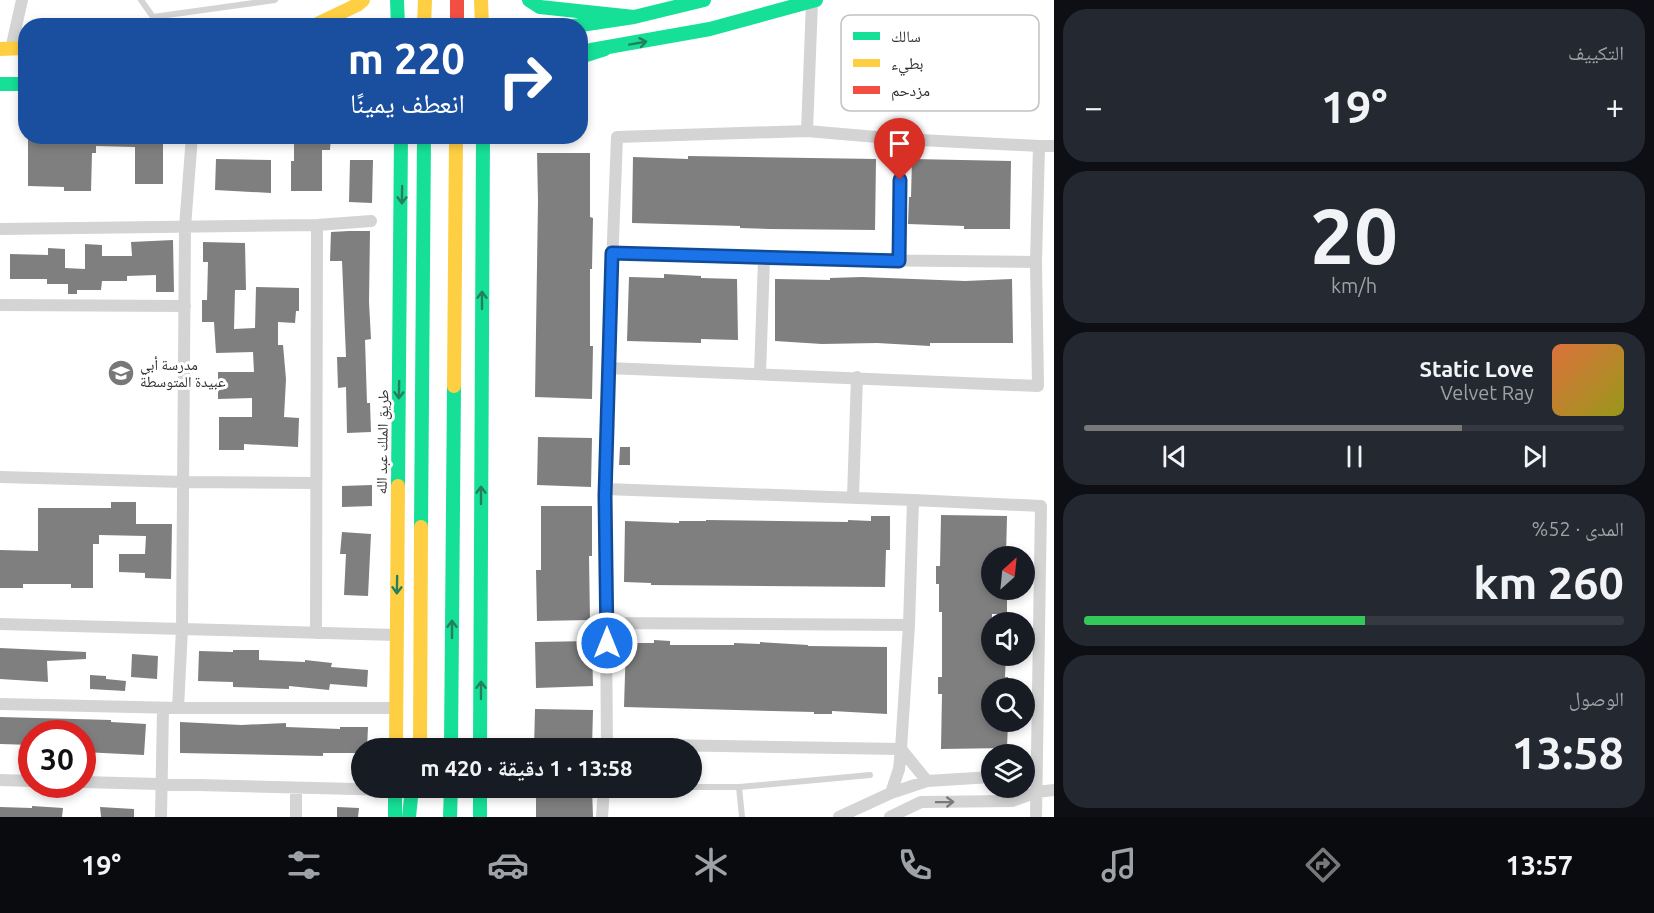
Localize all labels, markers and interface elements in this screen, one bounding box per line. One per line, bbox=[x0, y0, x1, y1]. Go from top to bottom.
legend bbox=[841, 15, 1039, 111]
text: سالك bbox=[891, 27, 921, 45]
text: 220 m bbox=[348, 35, 465, 82]
one-way arrow bbox=[628, 37, 648, 48]
text: التكييف bbox=[1568, 41, 1624, 64]
icon: right bbox=[486, 42, 564, 120]
text: بطيء bbox=[891, 54, 923, 76]
text: مزدحم bbox=[891, 81, 930, 101]
text: 19° bbox=[1321, 81, 1387, 132]
text: انعطف يمينًا bbox=[350, 88, 465, 118]
text: − bbox=[1084, 88, 1103, 125]
text: + bbox=[1605, 88, 1624, 125]
pin bbox=[874, 118, 925, 180]
icon: arrive bbox=[883, 127, 916, 160]
one-way arrow bbox=[396, 184, 408, 204]
text: 20 bbox=[1310, 191, 1398, 279]
text: km/h bbox=[1331, 274, 1377, 297]
one-way arrow bbox=[476, 291, 488, 311]
place label: مدرسة أبي عبيدة المتوسطة bbox=[140, 356, 226, 391]
text: Static Love bbox=[1420, 356, 1534, 381]
school or university icon: مدرسة أبي عبيدة المتوسطة bbox=[106, 358, 136, 388]
one-way arrow bbox=[394, 379, 405, 399]
text: Velvet Ray bbox=[1440, 381, 1534, 404]
street label: طريق الملك عبد الله bbox=[373, 389, 393, 495]
icon: previous bbox=[1158, 440, 1191, 473]
icon: pause bbox=[1338, 440, 1371, 473]
icon: next bbox=[1518, 440, 1551, 473]
one-way arrow bbox=[475, 486, 487, 506]
text: المدى · 52% bbox=[1531, 517, 1624, 540]
north arrow bbox=[981, 546, 1035, 600]
map controls bbox=[981, 546, 1035, 798]
text: 260 km bbox=[1473, 557, 1624, 608]
one-way arrow bbox=[391, 574, 403, 594]
position arrow bbox=[575, 611, 639, 675]
button: sound bbox=[981, 612, 1035, 666]
one-way arrow bbox=[447, 619, 458, 639]
button: search bbox=[981, 678, 1035, 732]
one-way arrow bbox=[475, 681, 487, 701]
text: الوصول bbox=[1569, 687, 1624, 710]
speed limit sign: 30 bbox=[18, 720, 96, 798]
text: 13:58 bbox=[1511, 727, 1624, 778]
button: layers bbox=[981, 744, 1035, 798]
text: 13:58 · 1 دقيقة · 420 m bbox=[421, 755, 633, 780]
one-way arrow bbox=[935, 796, 955, 808]
icon: filters bbox=[283, 844, 325, 886]
icon: car bbox=[487, 844, 529, 886]
icon: climate bbox=[690, 844, 732, 886]
icon: phone bbox=[894, 844, 936, 886]
icon: music bbox=[1098, 844, 1140, 886]
icon: directions bbox=[1302, 844, 1344, 886]
text: 19° bbox=[81, 850, 121, 880]
text: 13:57 bbox=[1506, 850, 1573, 880]

